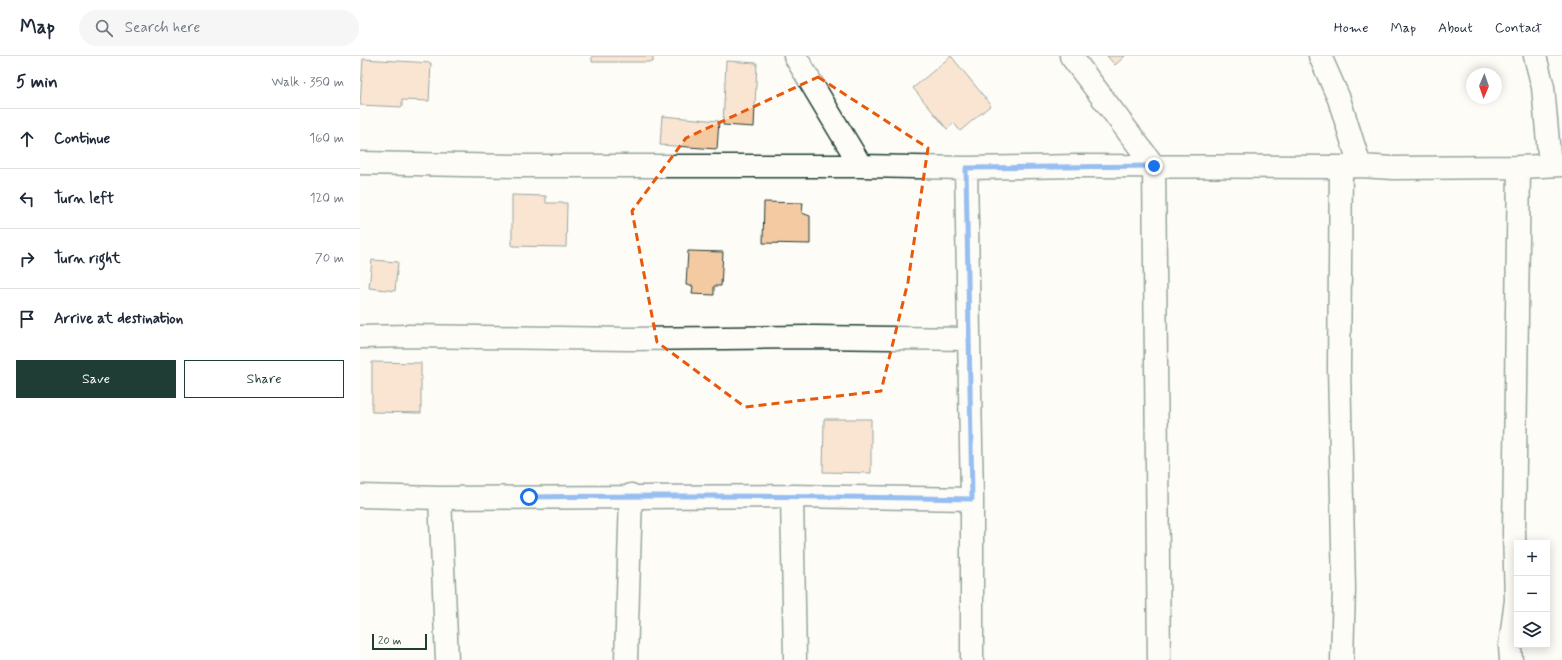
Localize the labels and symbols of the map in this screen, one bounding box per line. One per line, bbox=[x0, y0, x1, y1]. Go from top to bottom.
north arrow bbox=[1466, 68, 1502, 104]
route end bbox=[1145, 157, 1163, 175]
route start bbox=[520, 488, 538, 506]
scale bar bbox=[372, 632, 427, 651]

